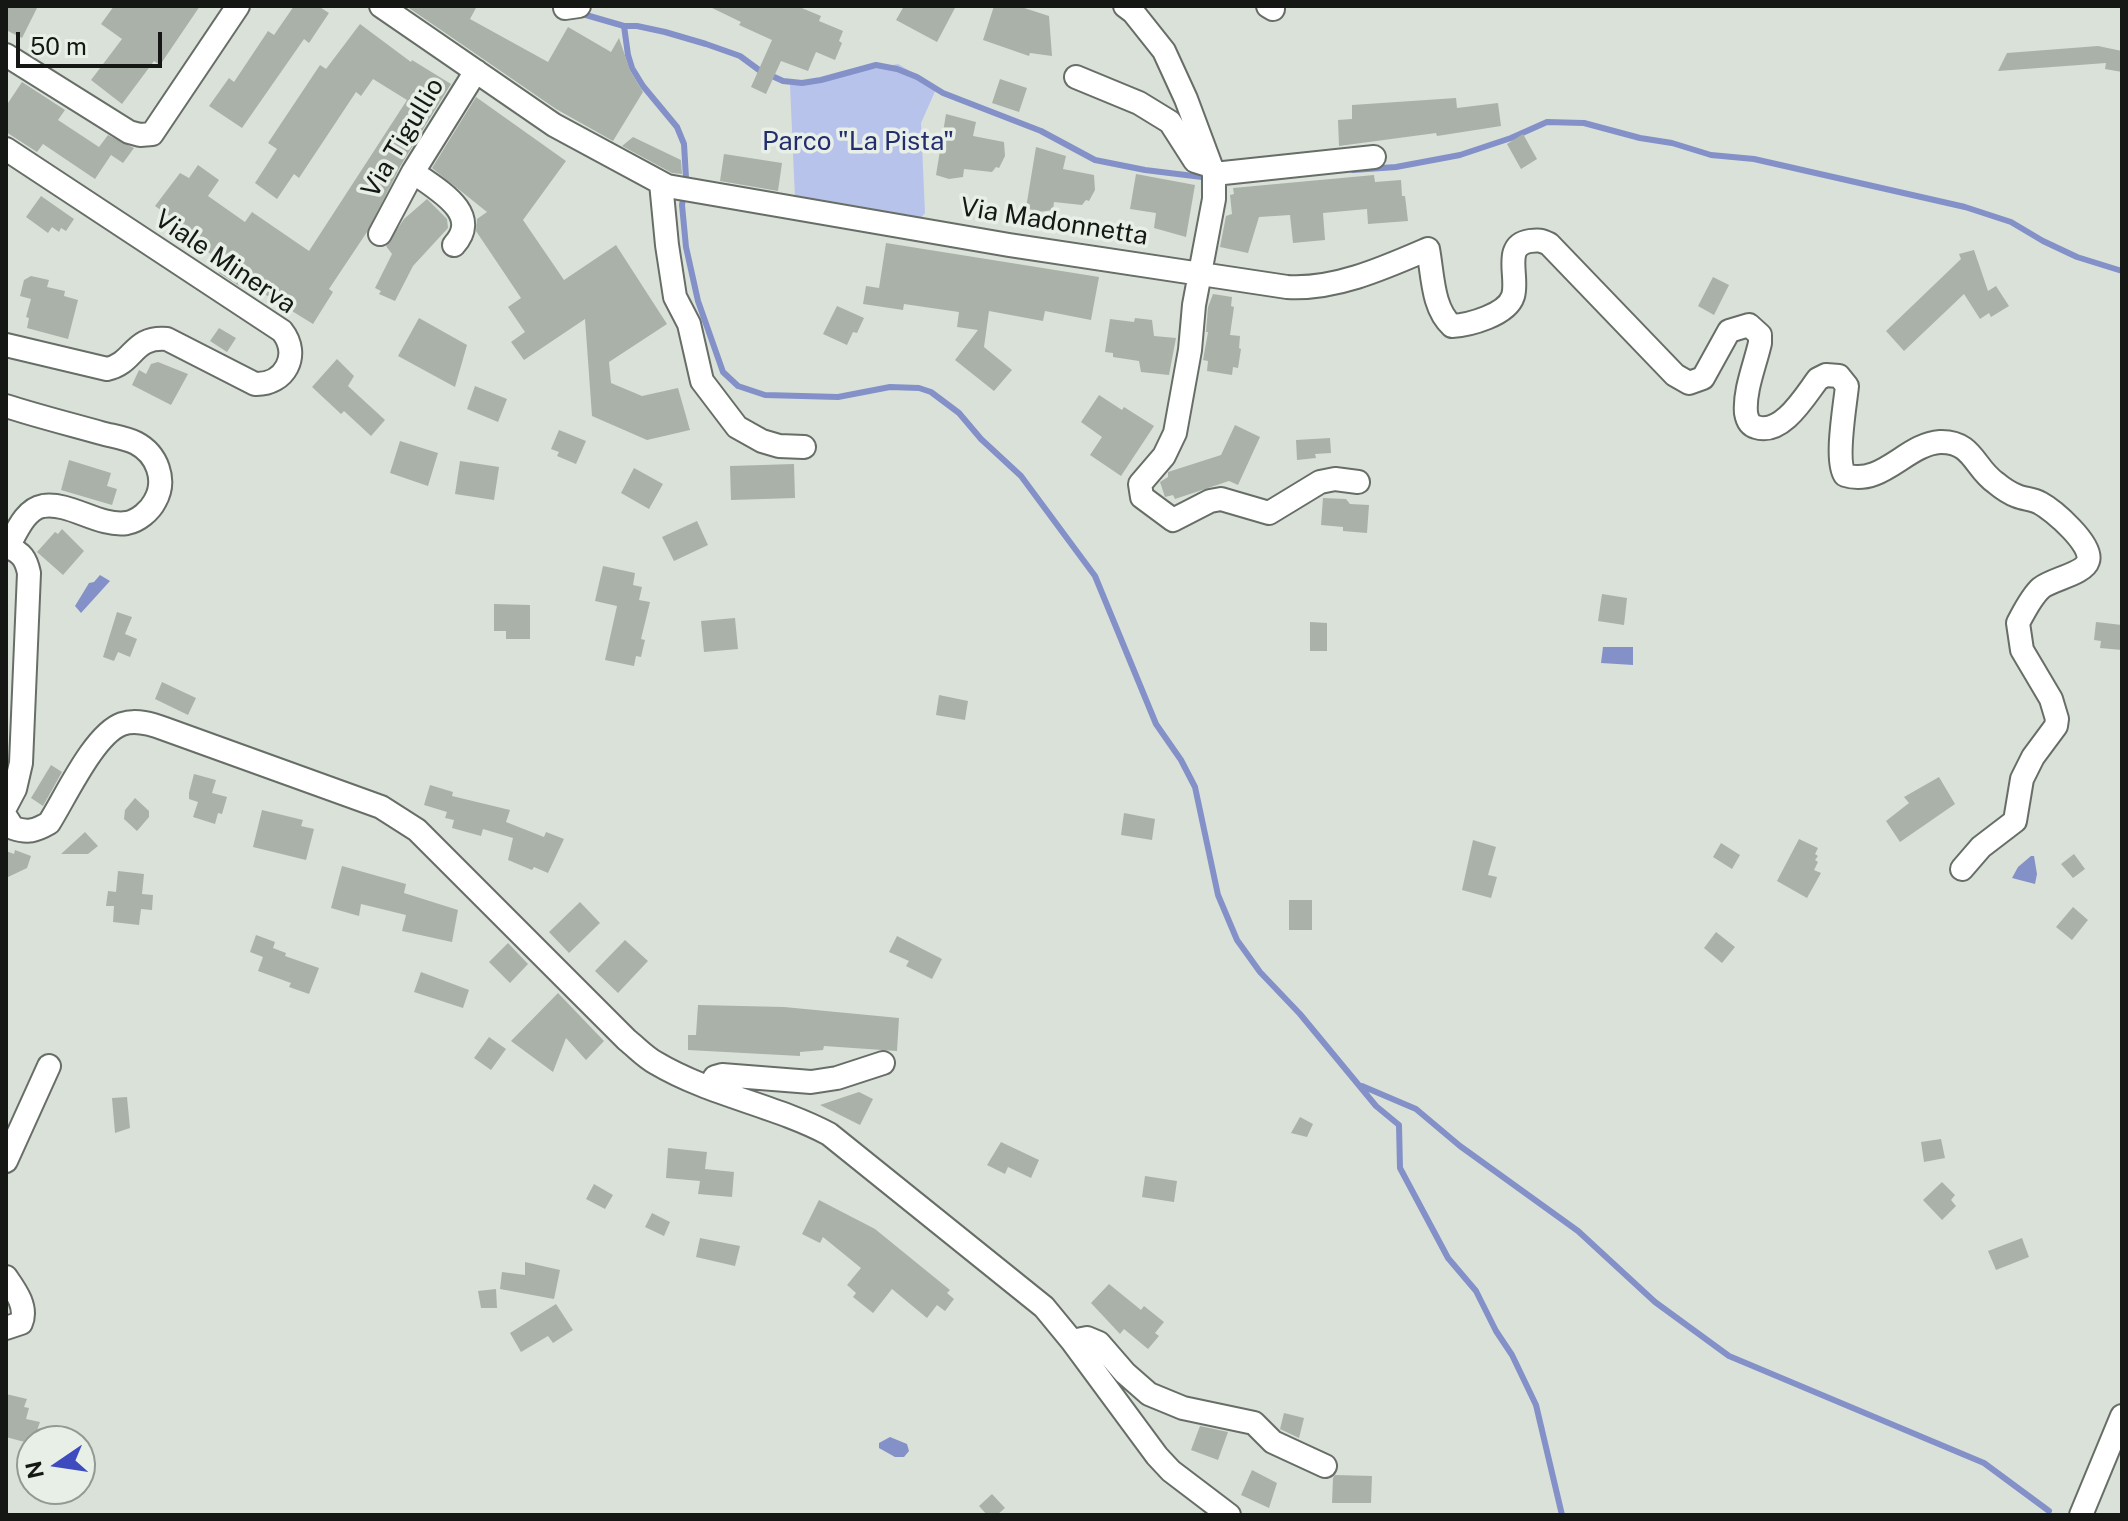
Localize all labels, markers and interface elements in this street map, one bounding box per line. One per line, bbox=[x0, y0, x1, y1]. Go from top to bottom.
scale bar bbox=[20, 16, 166, 66]
text: 50 m bbox=[30, 32, 87, 60]
street label: Via Tigullio bbox=[355, 73, 451, 203]
park label: Parco "La Pista" bbox=[762, 126, 954, 158]
street label: Via Madonnetta bbox=[958, 192, 1150, 252]
street label: Viale Minerva bbox=[148, 203, 302, 321]
north arrow bbox=[16, 1425, 96, 1505]
text: N bbox=[20, 1459, 49, 1481]

